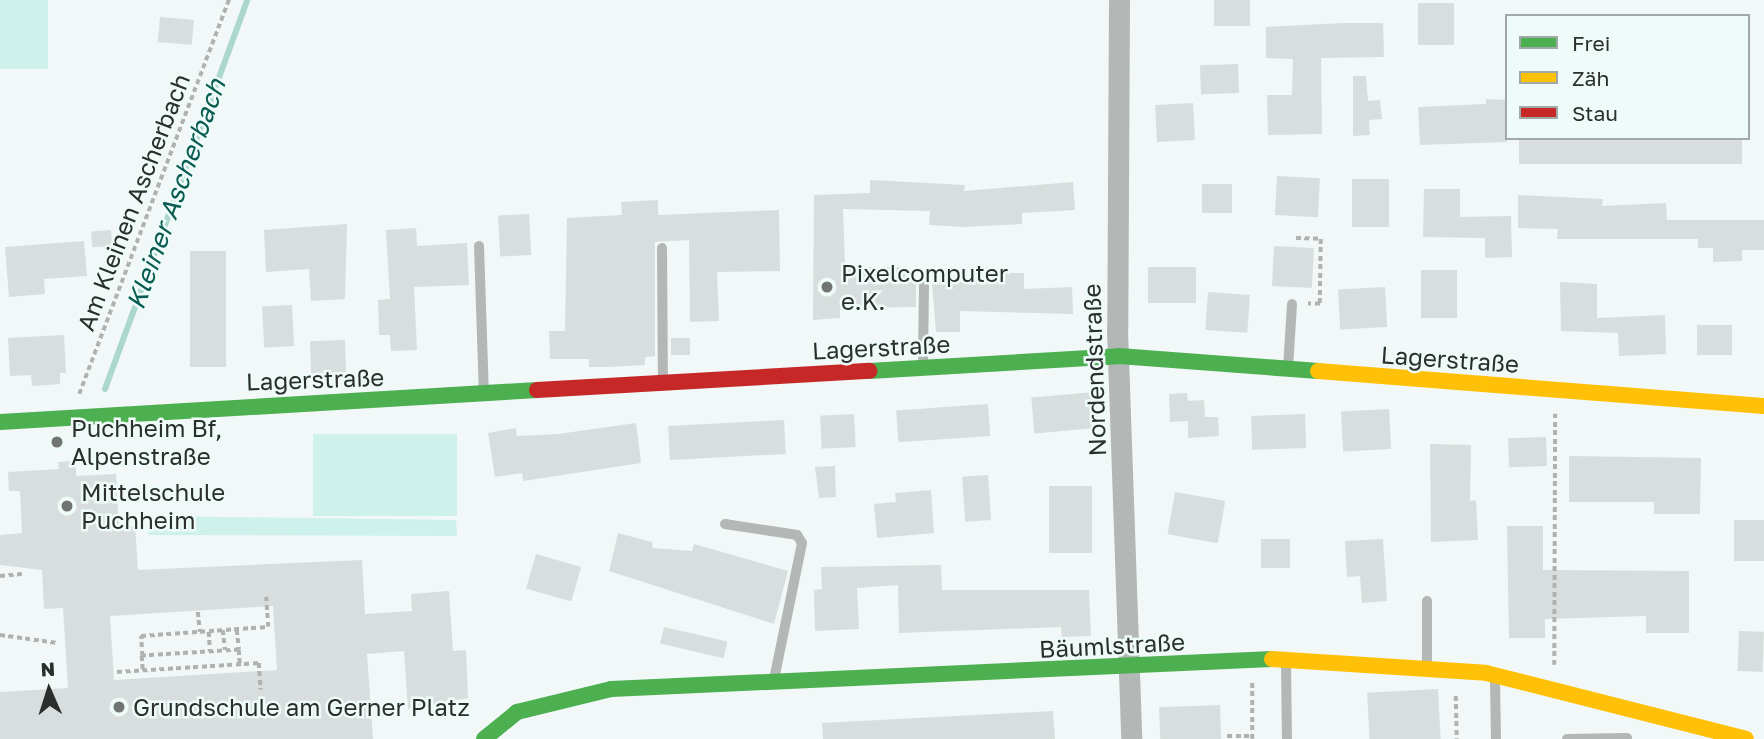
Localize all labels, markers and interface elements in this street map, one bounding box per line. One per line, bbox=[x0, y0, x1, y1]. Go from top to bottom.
legend bbox=[1505, 14, 1750, 140]
text: Frei bbox=[1572, 30, 1610, 56]
text: Zäh bbox=[1572, 65, 1609, 91]
street label: Am Kleinen Ascherbach bbox=[71, 69, 195, 335]
water label: Kleiner Ascherbach bbox=[120, 75, 232, 313]
text: Stau bbox=[1572, 100, 1618, 126]
place label: Pixelcomputer e.K. bbox=[841, 259, 1008, 315]
marker: Pixelcomputer e.K. bbox=[819, 279, 835, 295]
street label: Nordendstraße bbox=[1077, 283, 1111, 457]
street label: Lagerstraße bbox=[811, 329, 951, 365]
street label: Lagerstraße bbox=[1380, 340, 1520, 378]
street label: Lagerstraße bbox=[245, 362, 385, 396]
place label: Puchheim Bf, Alpenstraße bbox=[71, 414, 223, 470]
marker: Puchheim Bf, Alpenstraße bbox=[49, 434, 65, 450]
place label: Mittelschule Puchheim bbox=[81, 478, 225, 534]
marker: Mittelschule Puchheim bbox=[59, 498, 75, 514]
street label: Bäumlstraße bbox=[1038, 627, 1186, 663]
north arrow bbox=[14, 655, 84, 725]
text: N bbox=[40, 657, 56, 680]
place label: Grundschule am Gerner Platz bbox=[133, 693, 470, 721]
marker: Grundschule am Gerner Platz bbox=[111, 699, 127, 715]

